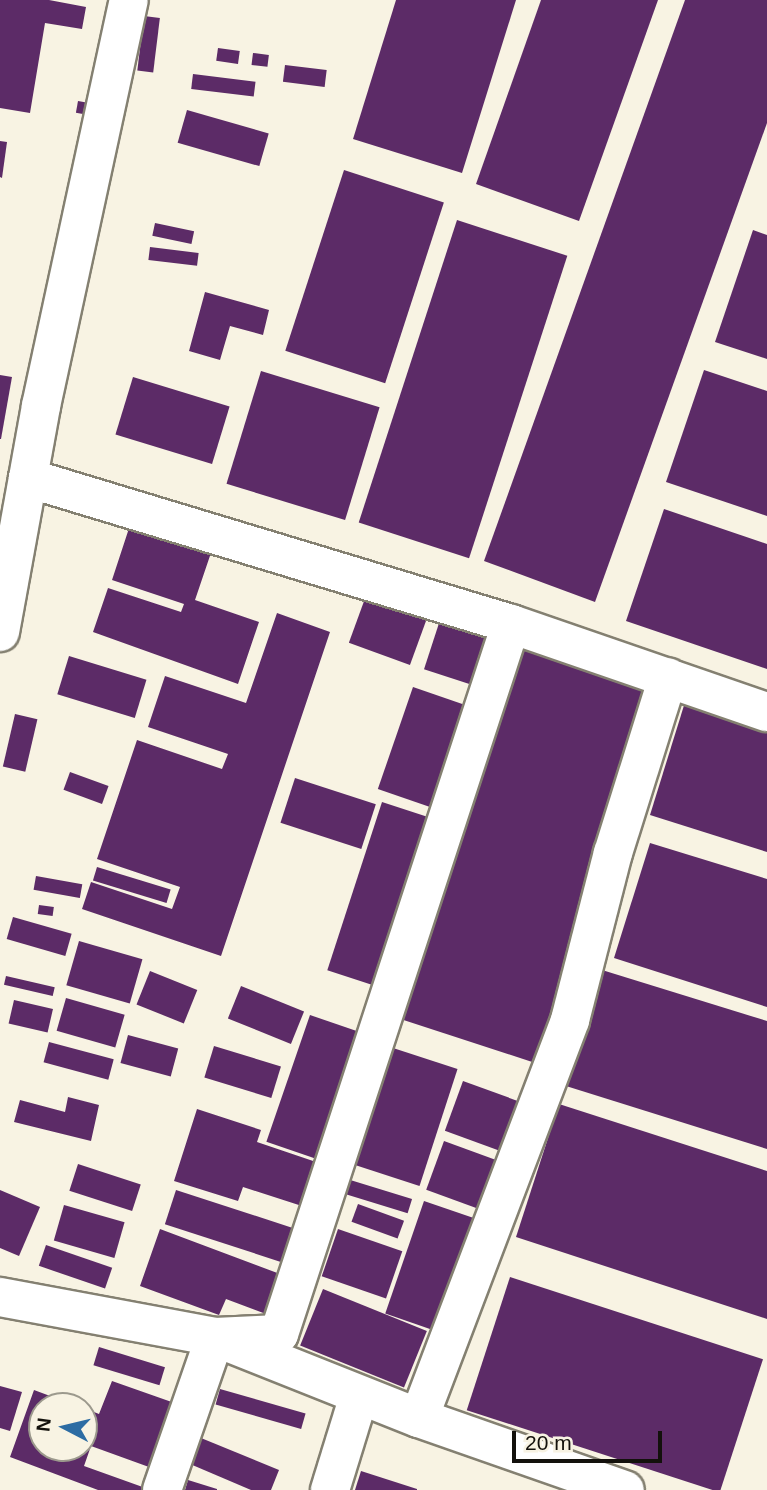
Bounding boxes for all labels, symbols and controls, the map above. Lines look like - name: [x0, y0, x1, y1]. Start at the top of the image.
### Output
- north arrow: [28, 1392, 98, 1462]
- scale bar: [515, 1416, 666, 1460]
- text: N: [32, 1417, 55, 1433]
- text: 20 m: [525, 1431, 572, 1454]

